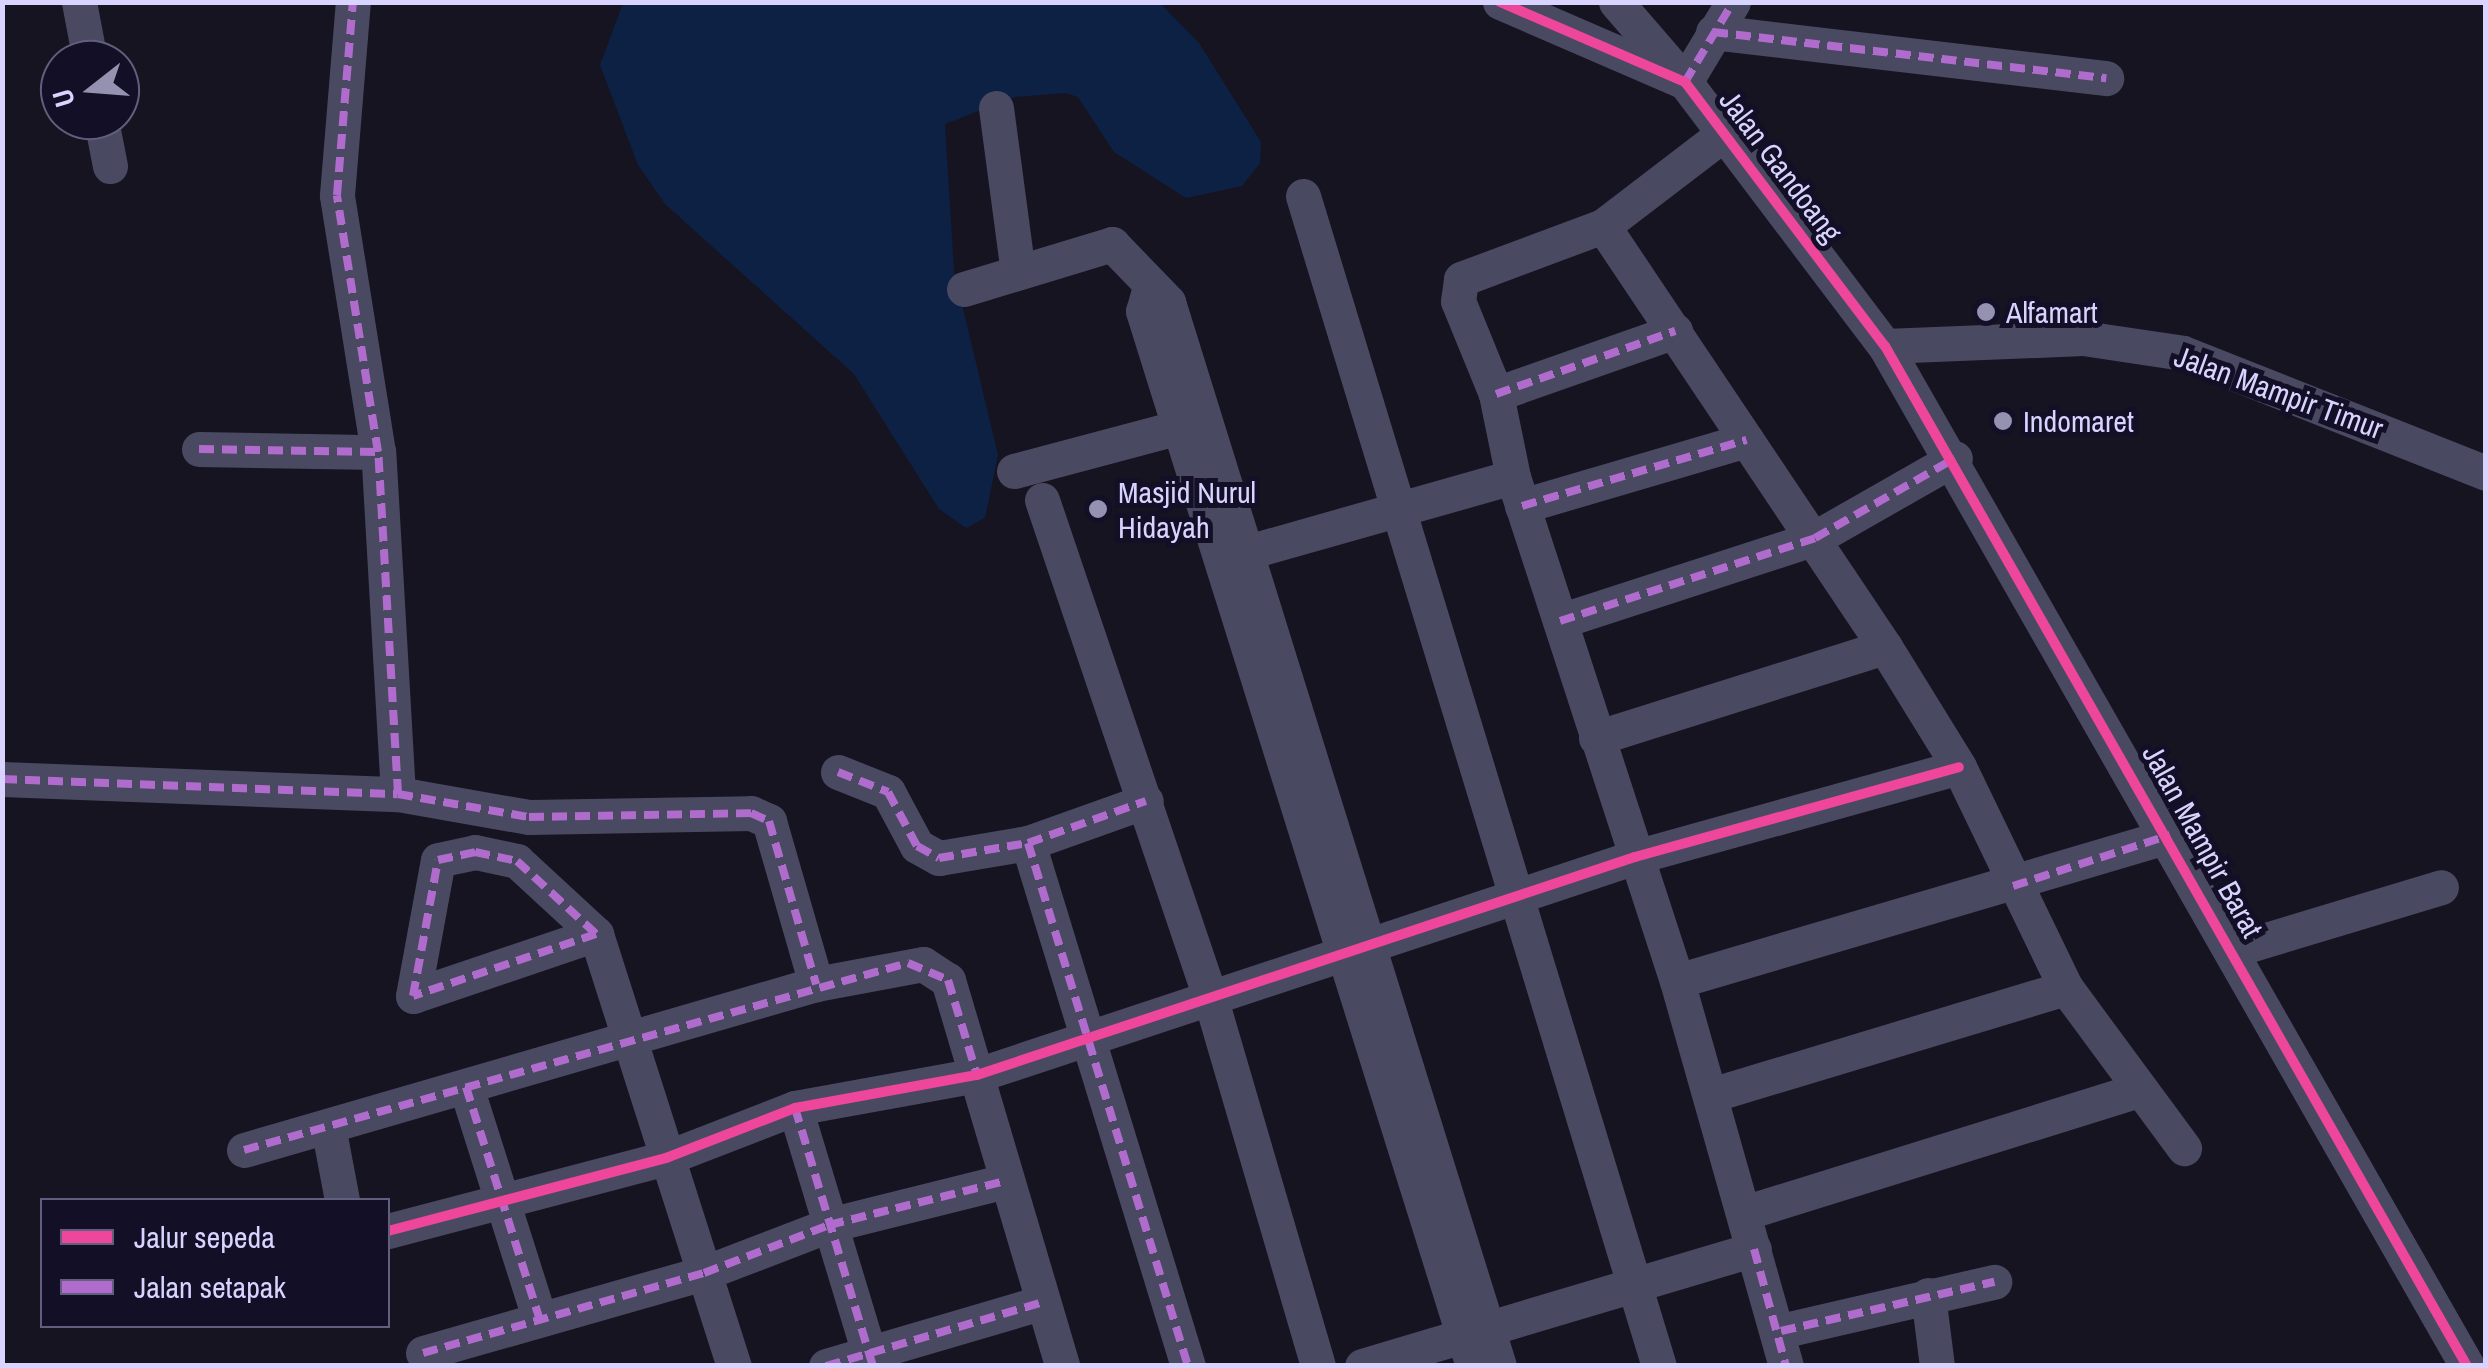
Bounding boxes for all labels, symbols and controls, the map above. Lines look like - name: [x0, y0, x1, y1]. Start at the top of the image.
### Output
- north arrow: [40, 40, 140, 140]
- street label: Jalan Gandoang: [1712, 83, 1850, 249]
- text: U: [43, 85, 84, 112]
- place label: Alfamart: [2006, 294, 2098, 330]
- marker: Alfamart: [1975, 301, 1997, 323]
- street label: Jalan Mampir Timur: [2170, 338, 2388, 446]
- place label: Indomaret: [2023, 403, 2134, 439]
- marker: Indomaret: [1992, 410, 2014, 432]
- place label: Masjid Nurul Hidayah: [1118, 474, 1256, 544]
- marker: Masjid Nurul Hidayah: [1087, 498, 1109, 520]
- street label: Jalan Mampir Barat: [2135, 738, 2271, 944]
- legend: [40, 1198, 390, 1328]
- text: Jalur sepeda: [134, 1217, 275, 1257]
- text: Jalan setapak: [134, 1267, 286, 1307]

